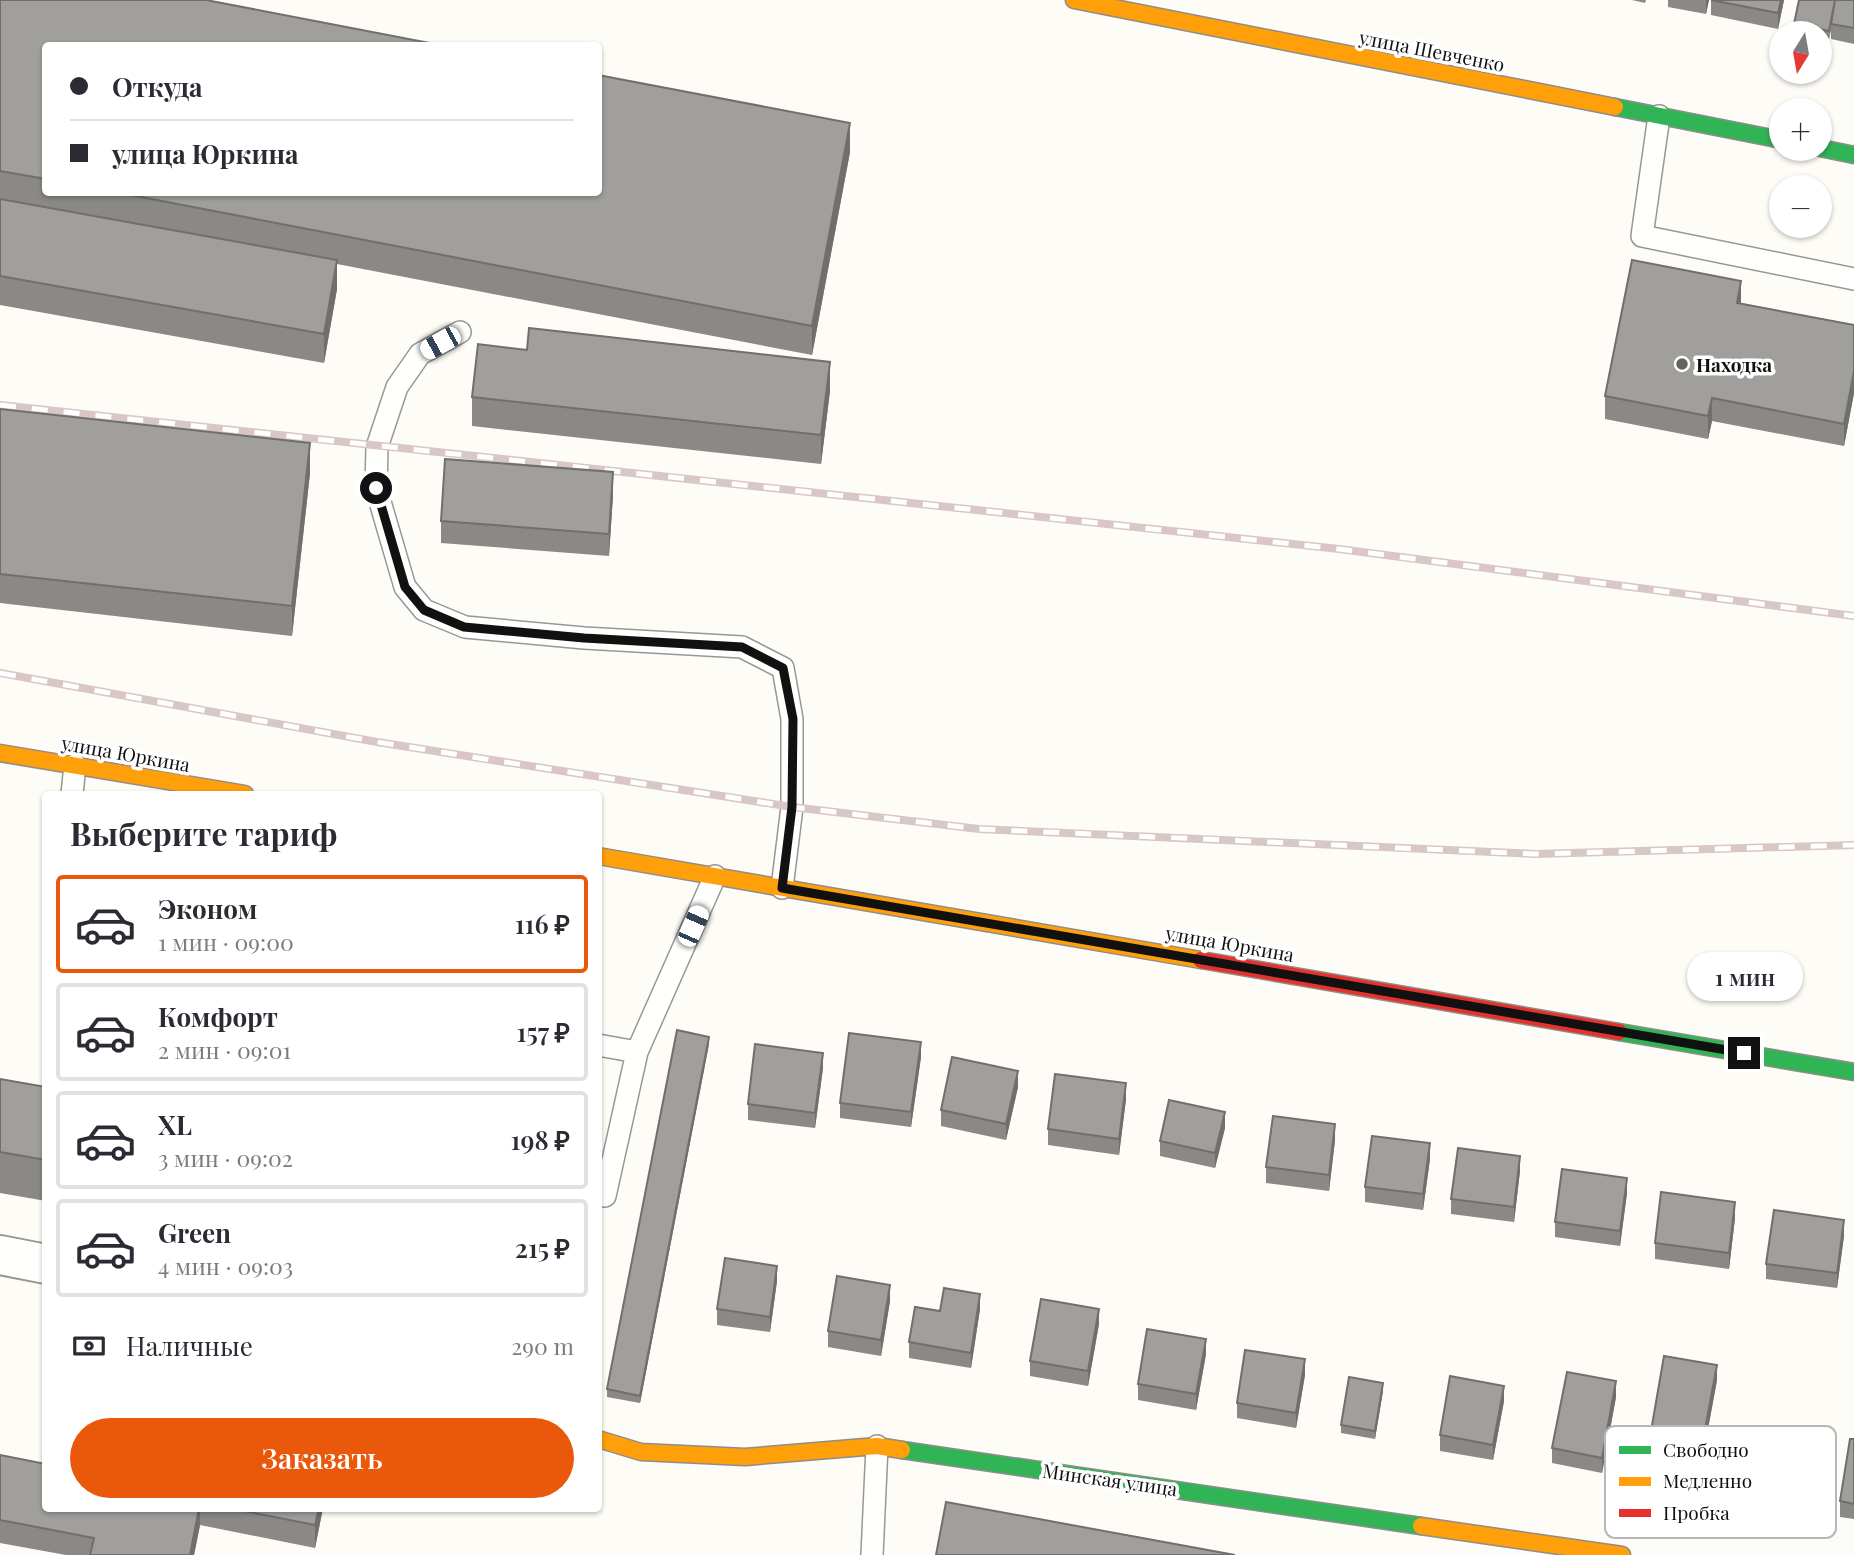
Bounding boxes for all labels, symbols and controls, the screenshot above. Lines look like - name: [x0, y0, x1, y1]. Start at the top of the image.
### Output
- north arrow: [1769, 21, 1832, 84]
- map controls: [1769, 21, 1832, 238]
- street label: улица Шевченко: [1356, 23, 1507, 77]
- text: Откуда: [112, 69, 203, 104]
- button: +: [1769, 98, 1832, 161]
- text: улица Юркина: [112, 136, 298, 171]
- button: −: [1769, 175, 1832, 238]
- car: [417, 324, 464, 362]
- place label: Находка: [1696, 351, 1772, 377]
- marker: Находка: [1674, 356, 1690, 372]
- route start: [360, 472, 392, 504]
- street label: улица Юркина: [59, 729, 193, 777]
- text: Выберите тариф: [70, 811, 337, 854]
- text: Эконом: [158, 891, 257, 926]
- icon: car: [74, 893, 137, 956]
- car: [675, 903, 712, 949]
- text: 116 ₽: [515, 906, 570, 941]
- street label: улица Юркина: [1163, 919, 1297, 967]
- text: 1 мин · 09:00: [158, 926, 294, 957]
- callout: 1 мин: [1686, 951, 1802, 1000]
- text: 1 мин: [1715, 961, 1775, 992]
- text: Комфорт: [158, 999, 278, 1034]
- icon: car: [74, 1001, 137, 1064]
- text: 157 ₽: [517, 1014, 570, 1049]
- text: 2 мин · 09:01: [158, 1034, 291, 1065]
- route end: [1728, 1037, 1760, 1069]
- text: XL: [158, 1107, 192, 1142]
- icon: car: [74, 1109, 137, 1172]
- text: 198 ₽: [511, 1122, 570, 1157]
- text: 3 мин · 09:02: [158, 1142, 293, 1173]
- text: Green: [158, 1215, 231, 1250]
- icon: car: [74, 1217, 137, 1280]
- text: 215 ₽: [515, 1230, 570, 1265]
- text: 4 мин · 09:03: [158, 1250, 293, 1281]
- icon: cash: [70, 1327, 108, 1365]
- text: Наличные: [126, 1328, 253, 1363]
- text: 290 m: [511, 1330, 574, 1361]
- button: Заказать: [70, 1418, 574, 1498]
- legend: [1605, 1426, 1836, 1538]
- text: Свободно: [1663, 1436, 1749, 1462]
- street label: Минская улица: [1041, 1457, 1180, 1501]
- text: Медленно: [1663, 1467, 1752, 1493]
- text: Пробка: [1663, 1499, 1730, 1525]

